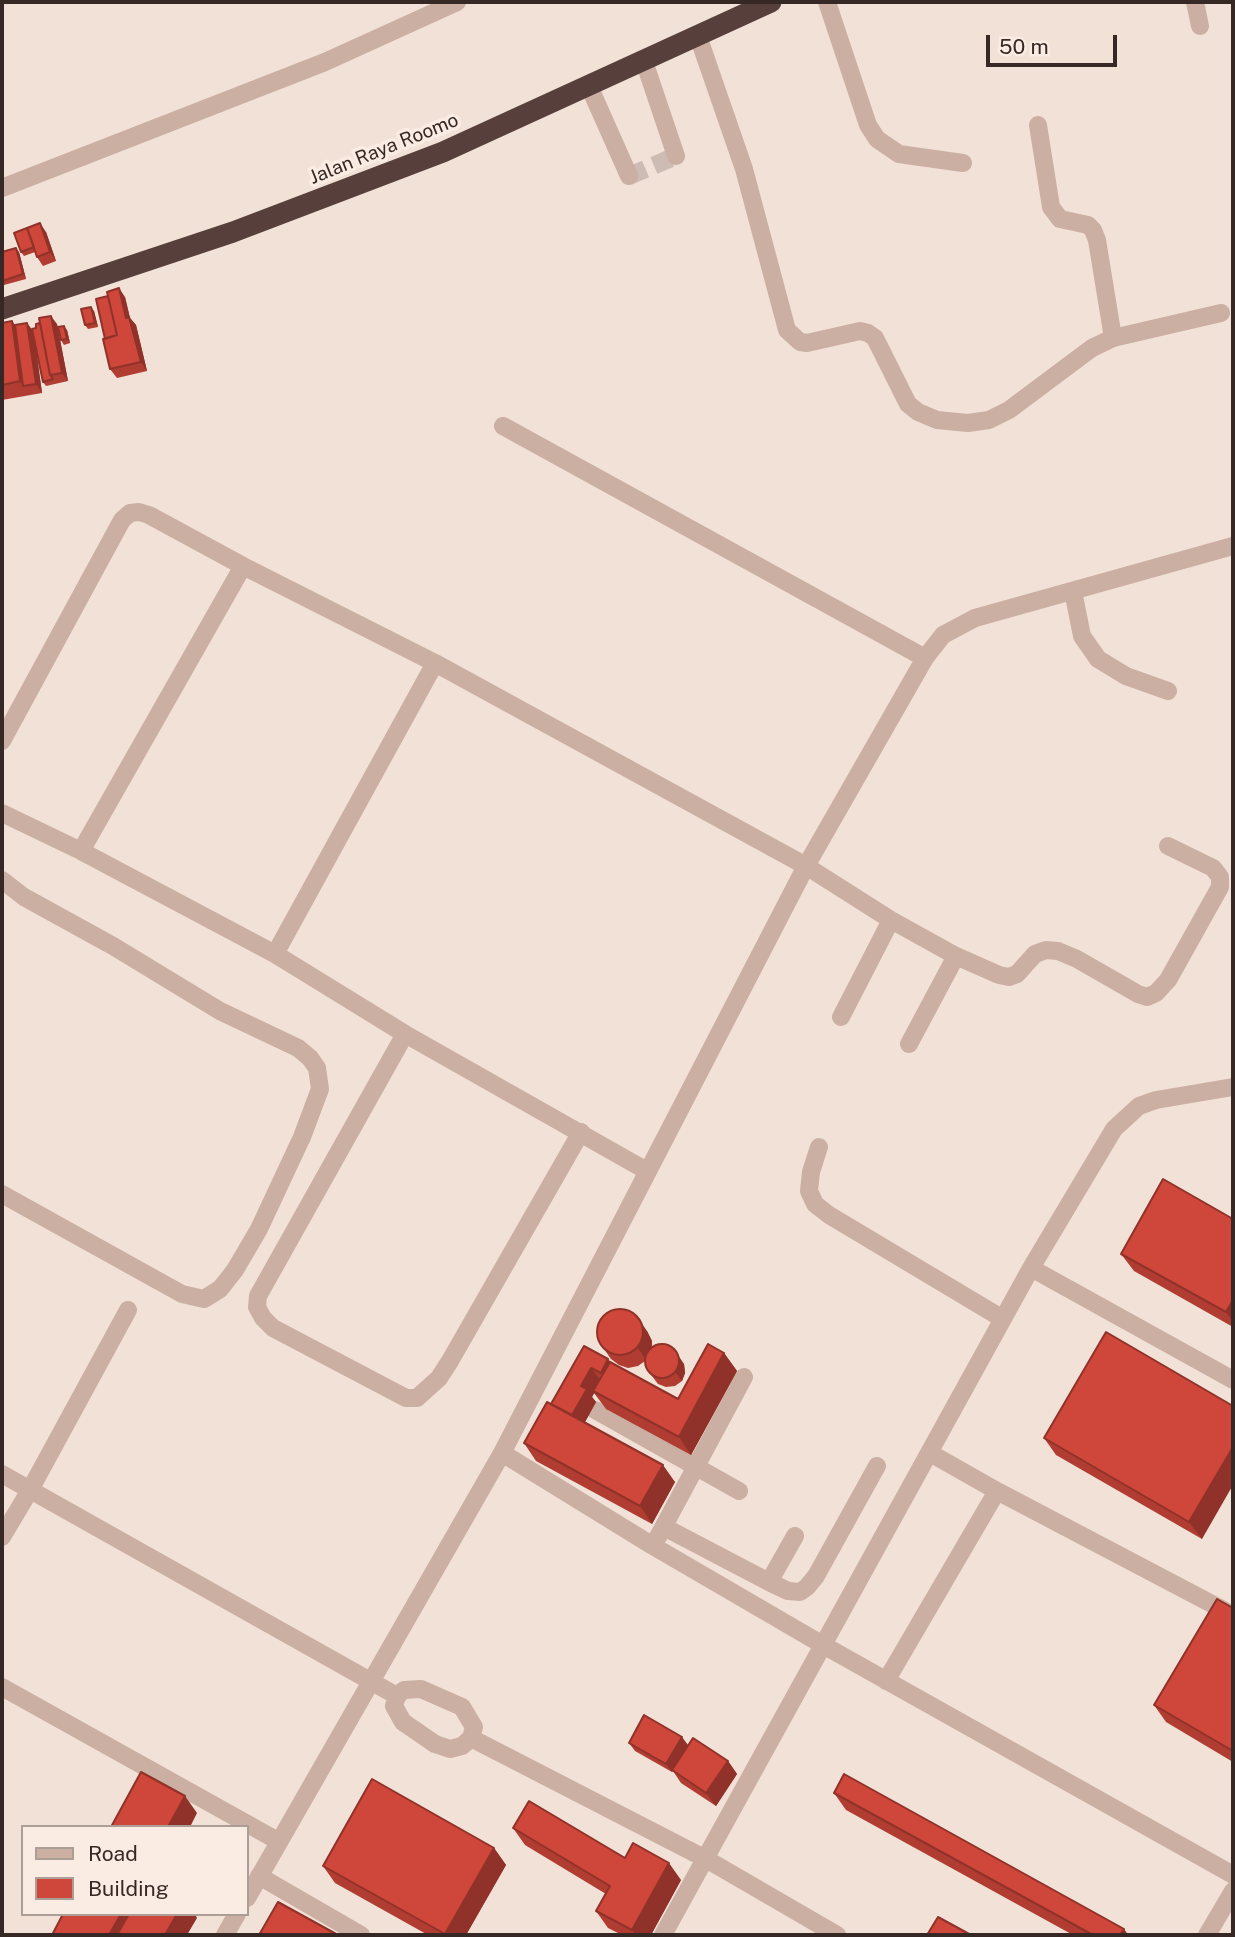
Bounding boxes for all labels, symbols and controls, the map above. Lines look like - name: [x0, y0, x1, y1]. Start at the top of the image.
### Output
- scale bar: [990, 21, 1121, 65]
- text: 50 m: [999, 34, 1049, 59]
- street label: Jalan Raya Roomo: [306, 109, 462, 189]
- legend: [21, 1825, 248, 1916]
- text: Road: [88, 1841, 138, 1866]
- text: Building: [88, 1876, 169, 1901]

